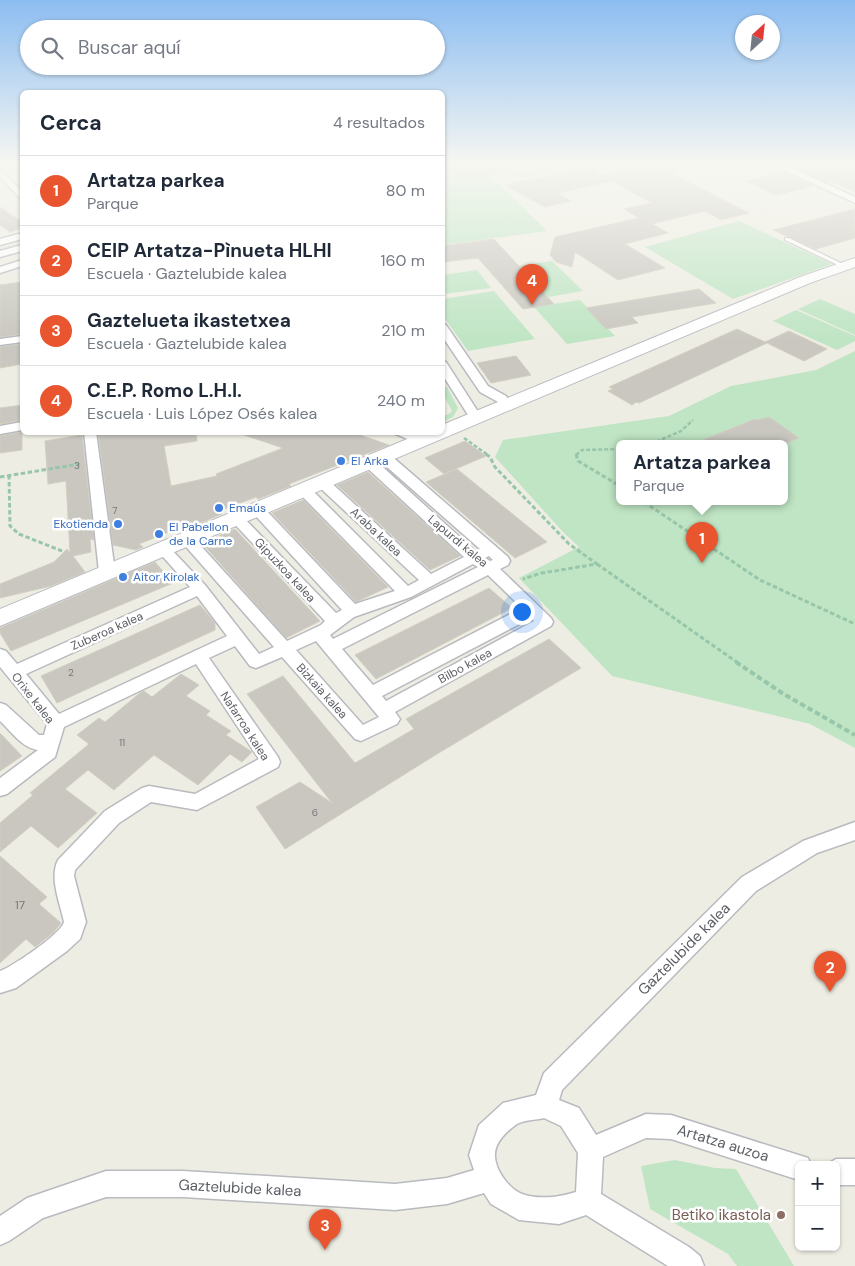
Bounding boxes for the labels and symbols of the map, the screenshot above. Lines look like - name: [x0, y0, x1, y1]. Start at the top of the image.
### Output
- north arrow: [735, 15, 780, 60]
- pin: 4: [516, 264, 548, 305]
- place label: El Arka: [351, 453, 389, 469]
- marker: El Arka: [335, 455, 347, 467]
- house number: 3: [74, 459, 80, 472]
- place label: Emaús: [229, 500, 266, 516]
- marker: Emaús: [213, 502, 225, 514]
- house number: 7: [112, 504, 118, 517]
- street label: Araba kalea: [347, 504, 405, 560]
- street label: Lapurdi kalea: [425, 511, 491, 571]
- place label: Ekotienda: [53, 516, 108, 532]
- marker: Ekotienda: [112, 518, 124, 530]
- place label: El Pabellon de la Carne: [169, 519, 232, 549]
- pin: 1: [686, 522, 718, 563]
- marker: El Pabellon de la Carne: [153, 528, 165, 540]
- street label: Gipuzkoa kalea: [251, 534, 319, 606]
- place label: Aitor Kirolak: [133, 569, 200, 585]
- marker: Aitor Kirolak: [117, 571, 129, 583]
- your location: [509, 599, 535, 625]
- street label: Zuberoa kalea: [68, 608, 146, 654]
- street label: Bilbo kalea: [435, 645, 495, 687]
- street label: Bizkaia kalea: [293, 660, 351, 722]
- house number: 2: [68, 666, 74, 679]
- street label: Orixe kalea: [8, 669, 58, 727]
- street label: Nafarroa kalea: [217, 688, 273, 764]
- house number: 11: [119, 736, 125, 749]
- house number: 6: [312, 806, 318, 819]
- house number: 17: [15, 897, 25, 913]
- street label: Gaztelubide kalea: [633, 898, 735, 1000]
- pin: 2: [814, 951, 846, 992]
- street label: Artatza auzoa: [675, 1120, 771, 1166]
- street label: Gaztelubide kalea: [178, 1175, 302, 1201]
- place label: Betiko ikastola: [672, 1205, 771, 1225]
- pin: 3: [309, 1209, 341, 1250]
- marker: Betiko ikastola: [775, 1209, 787, 1221]

